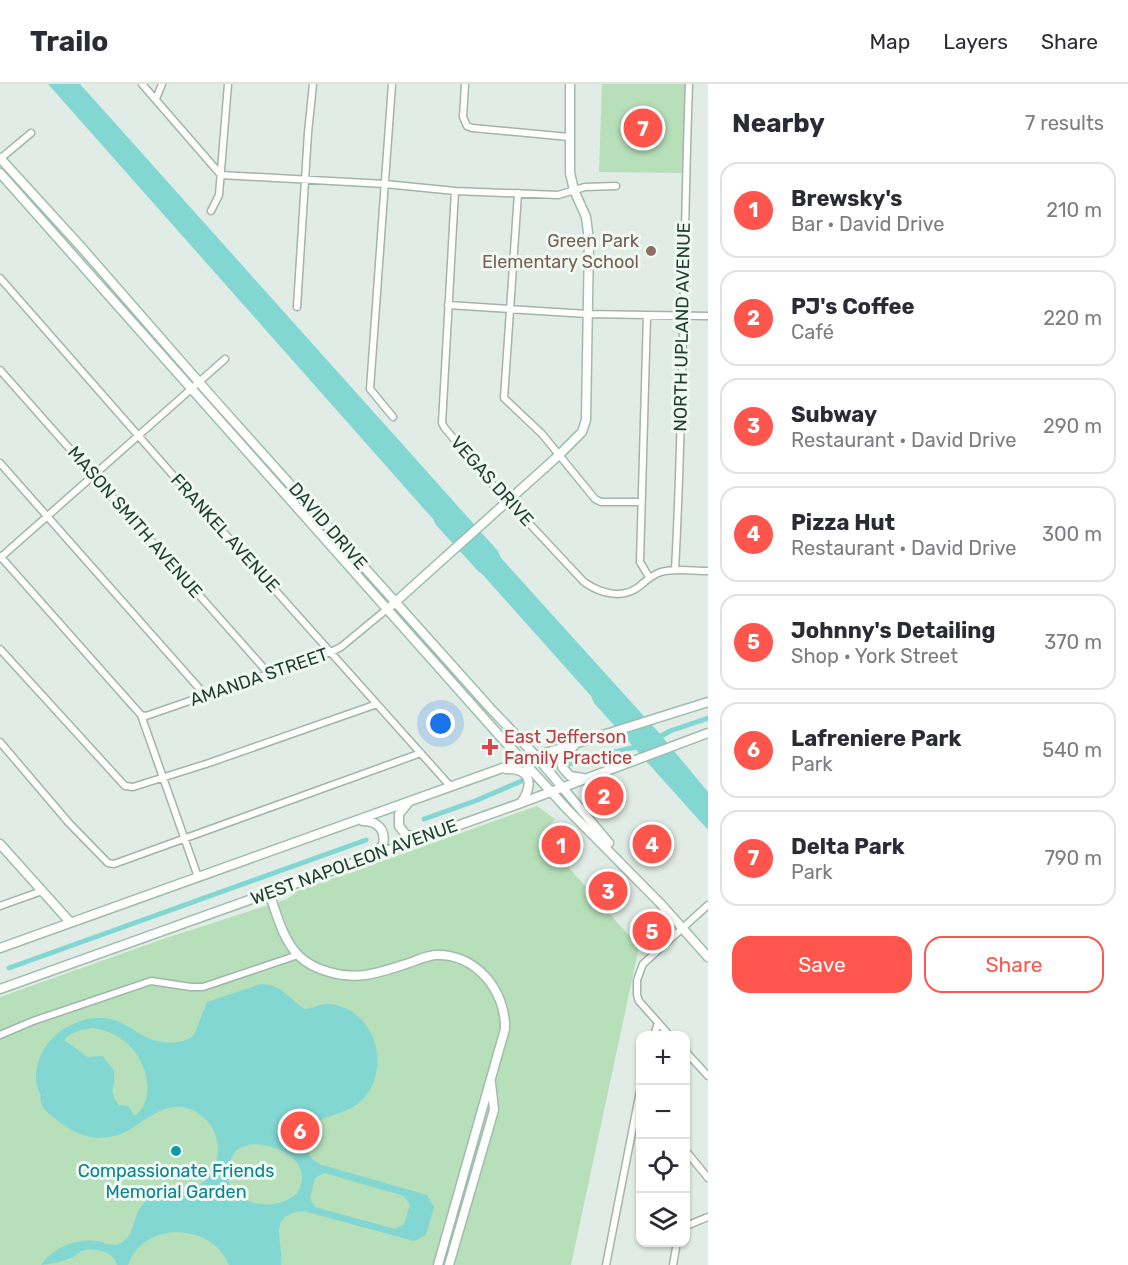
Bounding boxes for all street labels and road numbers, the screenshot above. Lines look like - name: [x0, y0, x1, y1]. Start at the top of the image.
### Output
- street label: NORTH UPLAND AVENUE: [669, 222, 695, 432]
- street label: VEGAS DRIVE: [446, 431, 538, 531]
- street label: MASON SMITH AVENUE: [63, 442, 207, 602]
- street label: FRANKEL AVENUE: [166, 469, 284, 597]
- street label: DAVID DRIVE: [284, 478, 372, 574]
- street label: AMANDA STREET: [187, 643, 331, 711]
- street label: WEST NAPOLEON AVENUE: [248, 814, 460, 910]

